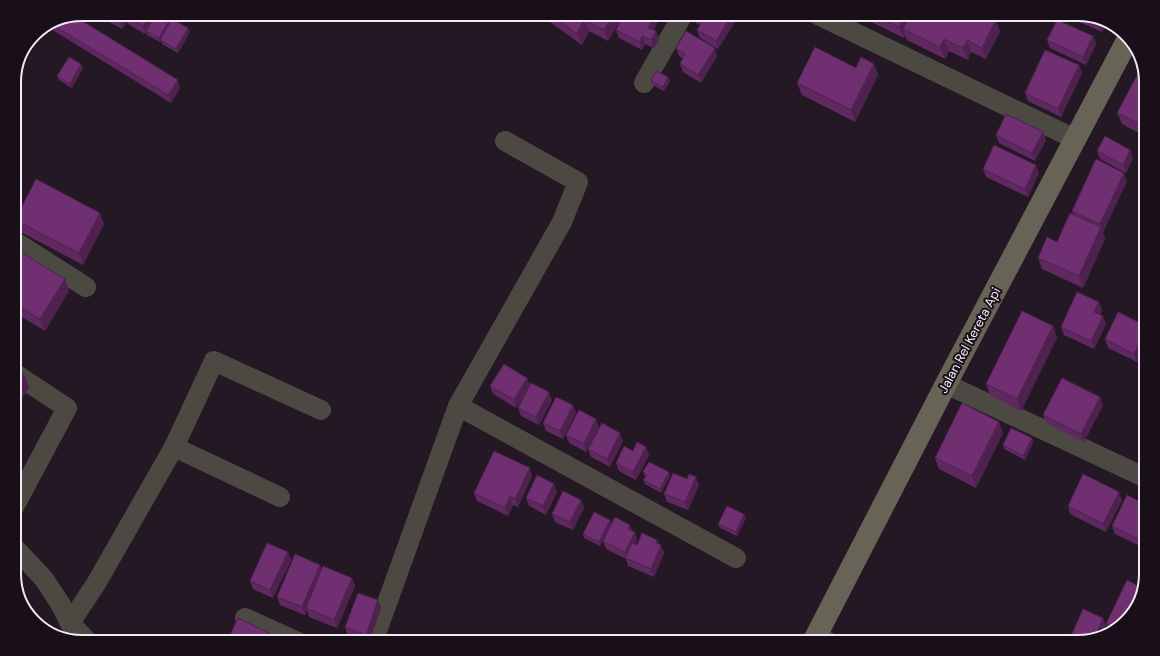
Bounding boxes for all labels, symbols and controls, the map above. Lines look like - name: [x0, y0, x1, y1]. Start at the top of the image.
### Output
- street label: Jalan Rel Kereta Api: [934, 284, 1004, 396]

